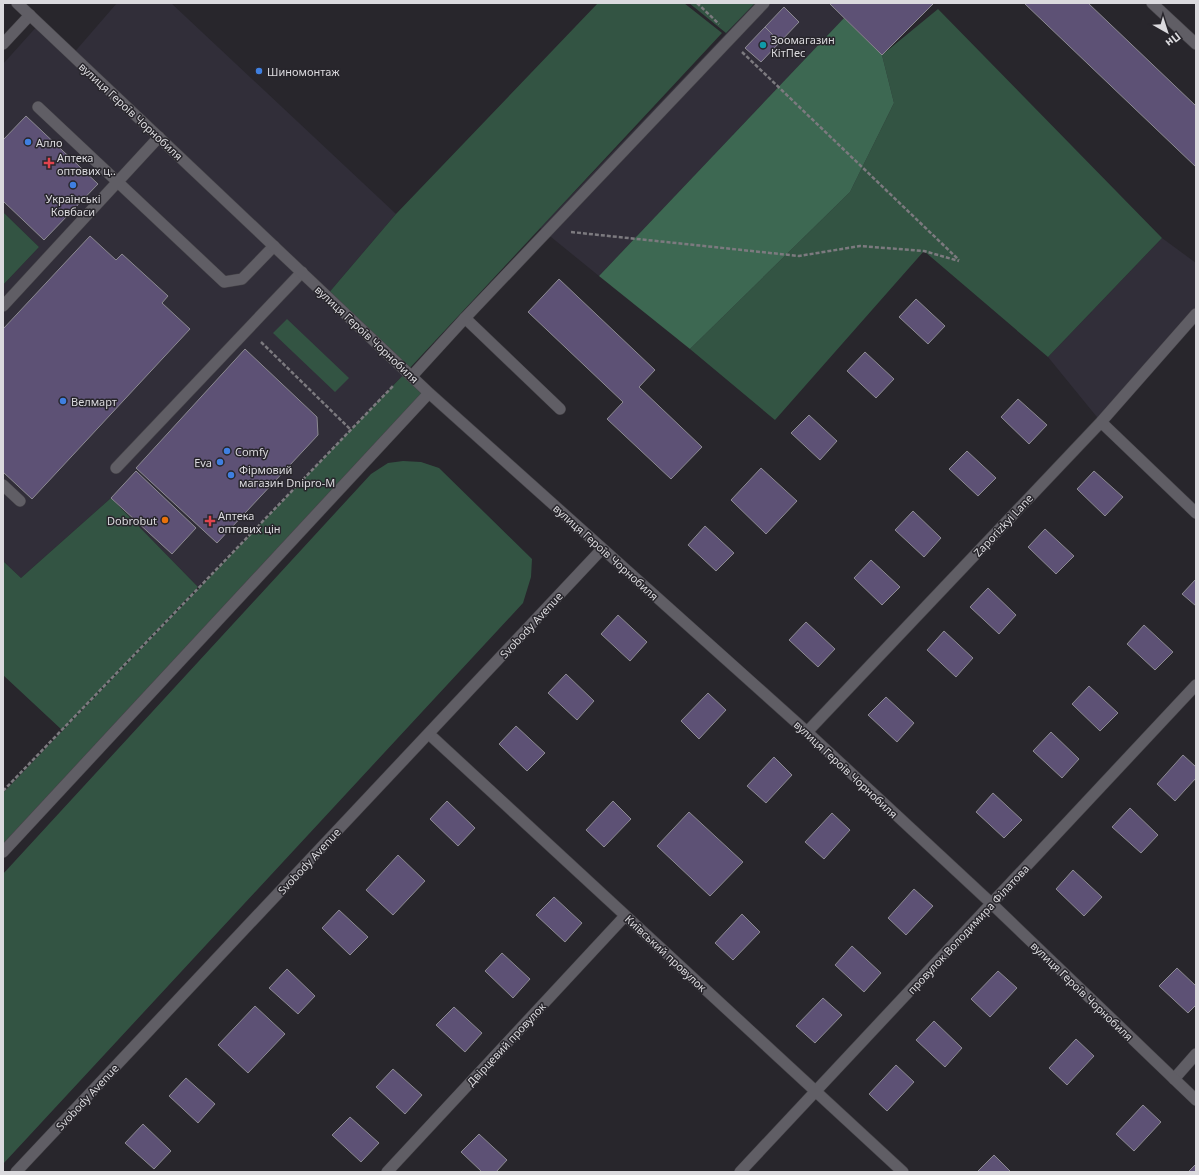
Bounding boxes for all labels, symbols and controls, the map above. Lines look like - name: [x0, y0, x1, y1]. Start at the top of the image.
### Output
- north arrow: [1147, 12, 1187, 52]
- text: Пн: [1163, 29, 1184, 51]
- place label: Зоомагазин КітПес: [771, 32, 835, 60]
- marker: Зоомагазин КітПес: [758, 40, 768, 50]
- street label: вулиця Героїв Чорнобиля: [76, 59, 186, 163]
- place label: Шиномонтаж: [267, 64, 340, 79]
- marker: Шиномонтаж: [254, 66, 264, 76]
- place label: Алло: [36, 135, 62, 150]
- marker: Алло: [23, 137, 33, 147]
- place label: Аптека оптових ц‥: [57, 150, 116, 178]
- marker: Аптека оптових ц‥: [44, 158, 54, 168]
- marker: Українські Ковбаси: [68, 180, 78, 190]
- place label: Українські Ковбаси: [46, 191, 101, 219]
- street label: вулиця Героїв Чорнобиля: [312, 282, 422, 386]
- place label: Велмарт: [71, 394, 117, 409]
- marker: Велмарт: [58, 396, 68, 406]
- place label: Comfy: [235, 444, 269, 459]
- marker: Comfy: [222, 446, 232, 456]
- place label: Eva: [194, 455, 212, 470]
- marker: Eva: [215, 457, 225, 467]
- place label: Фірмовий магазин Dnipro-M: [239, 462, 335, 490]
- marker: Фірмовий магазин Dnipro-M: [226, 470, 236, 480]
- street label: Zaporizkyi Lane: [970, 490, 1036, 560]
- street label: вулиця Героїв Чорнобиля: [550, 501, 662, 603]
- place label: Аптека оптових цін: [218, 508, 281, 536]
- place label: Dobrobut: [107, 513, 157, 528]
- marker: Dobrobut: [160, 515, 170, 525]
- marker: Аптека оптових цін: [205, 516, 215, 526]
- street label: Svobody Avenue: [496, 589, 566, 661]
- street label: вулиця Героїв Чорнобиля: [791, 717, 901, 821]
- street label: Svobody Avenue: [274, 825, 344, 897]
- street label: провулок Володимира Філатова: [904, 861, 1032, 997]
- street label: Київський провулок: [622, 911, 710, 995]
- street label: вулиця Героїв Чорнобиля: [1028, 938, 1136, 1044]
- street label: Двірцевий провулок: [463, 999, 549, 1089]
- street label: Svobody Avenue: [52, 1061, 122, 1133]

